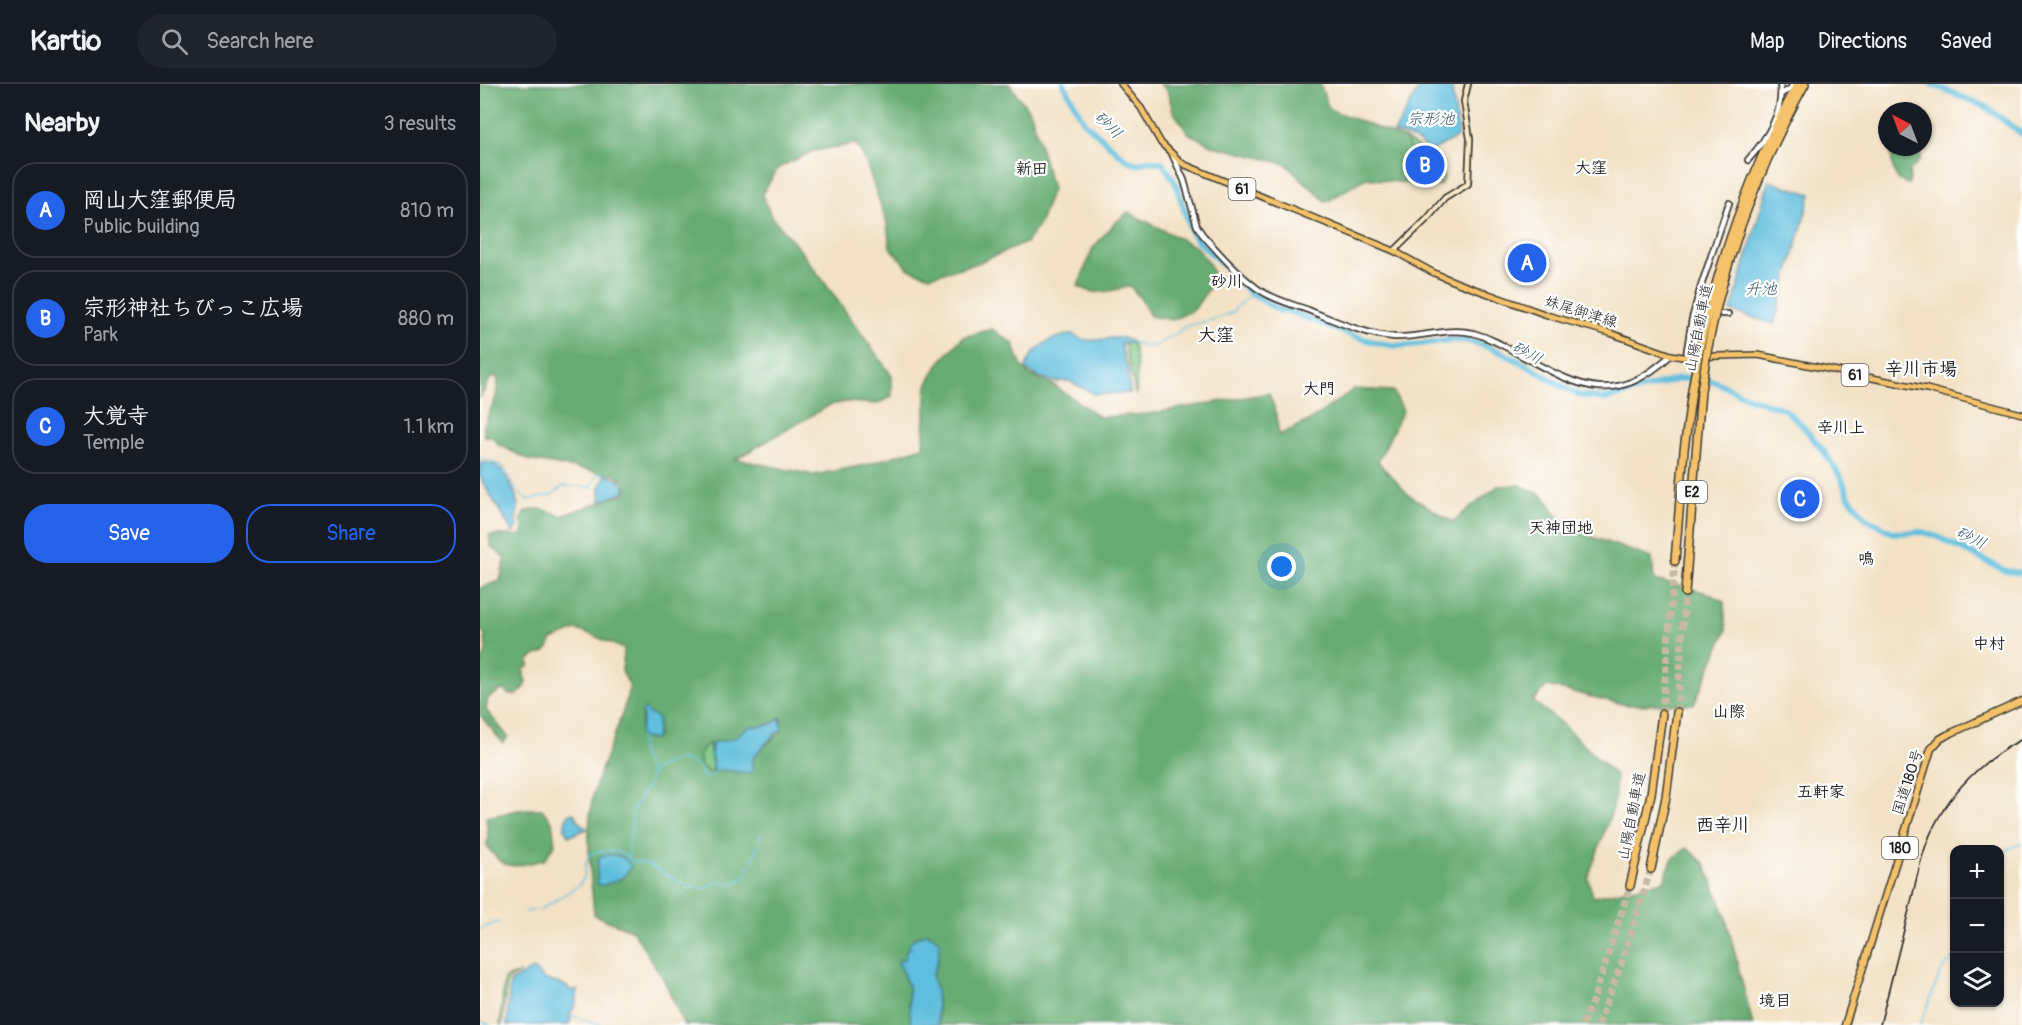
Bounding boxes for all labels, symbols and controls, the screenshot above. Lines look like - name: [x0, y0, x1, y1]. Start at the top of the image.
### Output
- search box: [137, 14, 557, 68]
- text: Kartio: [30, 24, 101, 59]
- icon: search: [158, 25, 191, 58]
- text: Search here: [206, 27, 314, 55]
- text: Map: [1750, 28, 1785, 55]
- text: Directions: [1818, 28, 1907, 55]
- text: Saved: [1940, 28, 1992, 55]
- north arrow: [1878, 102, 1932, 156]
- text: Nearby: [24, 107, 100, 139]
- water label: 砂川: [1090, 107, 1126, 143]
- water label: 宗形池: [1407, 109, 1456, 129]
- text: 3 results: [384, 111, 456, 136]
- pin: B: [1406, 142, 1444, 188]
- district label: 大窪: [1575, 158, 1607, 178]
- district label: 新田: [1016, 159, 1048, 179]
- road number: 61: [1228, 178, 1256, 200]
- text: 岡山大窪郵便局: [83, 186, 237, 214]
- text: A: [39, 198, 52, 223]
- text: 810 m: [400, 198, 454, 223]
- text: Public building: [83, 214, 199, 239]
- pin: A: [1508, 240, 1546, 285]
- district label: 砂川: [1211, 272, 1243, 292]
- water label: 升池: [1745, 279, 1778, 299]
- street label: 山陽自動車道: [1681, 282, 1717, 374]
- street label: 妹尾御津線: [1542, 292, 1620, 332]
- text: 宗形神社ちびっこ広場: [83, 294, 303, 322]
- text: B: [40, 306, 51, 331]
- text: 880 m: [398, 306, 454, 331]
- text: Park: [83, 322, 118, 347]
- district label: 大窪: [1198, 324, 1234, 347]
- water label: 砂川: [1508, 337, 1546, 369]
- district label: 辛川市場: [1885, 358, 1957, 381]
- road number: 61: [1842, 364, 1868, 386]
- district label: 大門: [1303, 379, 1335, 399]
- text: 大覚寺: [83, 402, 149, 430]
- text: C: [39, 414, 52, 439]
- text: 1.1 km: [404, 414, 454, 439]
- district label: 辛川上: [1817, 418, 1865, 438]
- text: Temple: [83, 430, 144, 455]
- pin: C: [1780, 476, 1820, 522]
- road number: E2: [1677, 481, 1707, 503]
- button: Save: [24, 504, 234, 563]
- button: Share: [246, 504, 456, 563]
- district label: 天神団地: [1529, 518, 1593, 538]
- water label: 砂川: [1952, 522, 1990, 554]
- district label: 鳴: [1858, 549, 1874, 569]
- your location: [1267, 552, 1296, 581]
- district label: 中村: [1973, 634, 2005, 654]
- district label: 山際: [1713, 702, 1745, 722]
- street label: 国道180号: [1888, 746, 1928, 818]
- street label: 山陽自動車道: [1614, 770, 1650, 862]
- district label: 五軒家: [1797, 782, 1845, 802]
- district label: 西辛川: [1696, 814, 1750, 837]
- road number: 180: [1882, 837, 1918, 859]
- map controls: [1950, 845, 2004, 1007]
- button: +: [1950, 845, 2004, 899]
- button: −: [1950, 899, 2004, 953]
- button: layers: [1950, 953, 2004, 1007]
- district label: 境目: [1759, 991, 1791, 1011]

